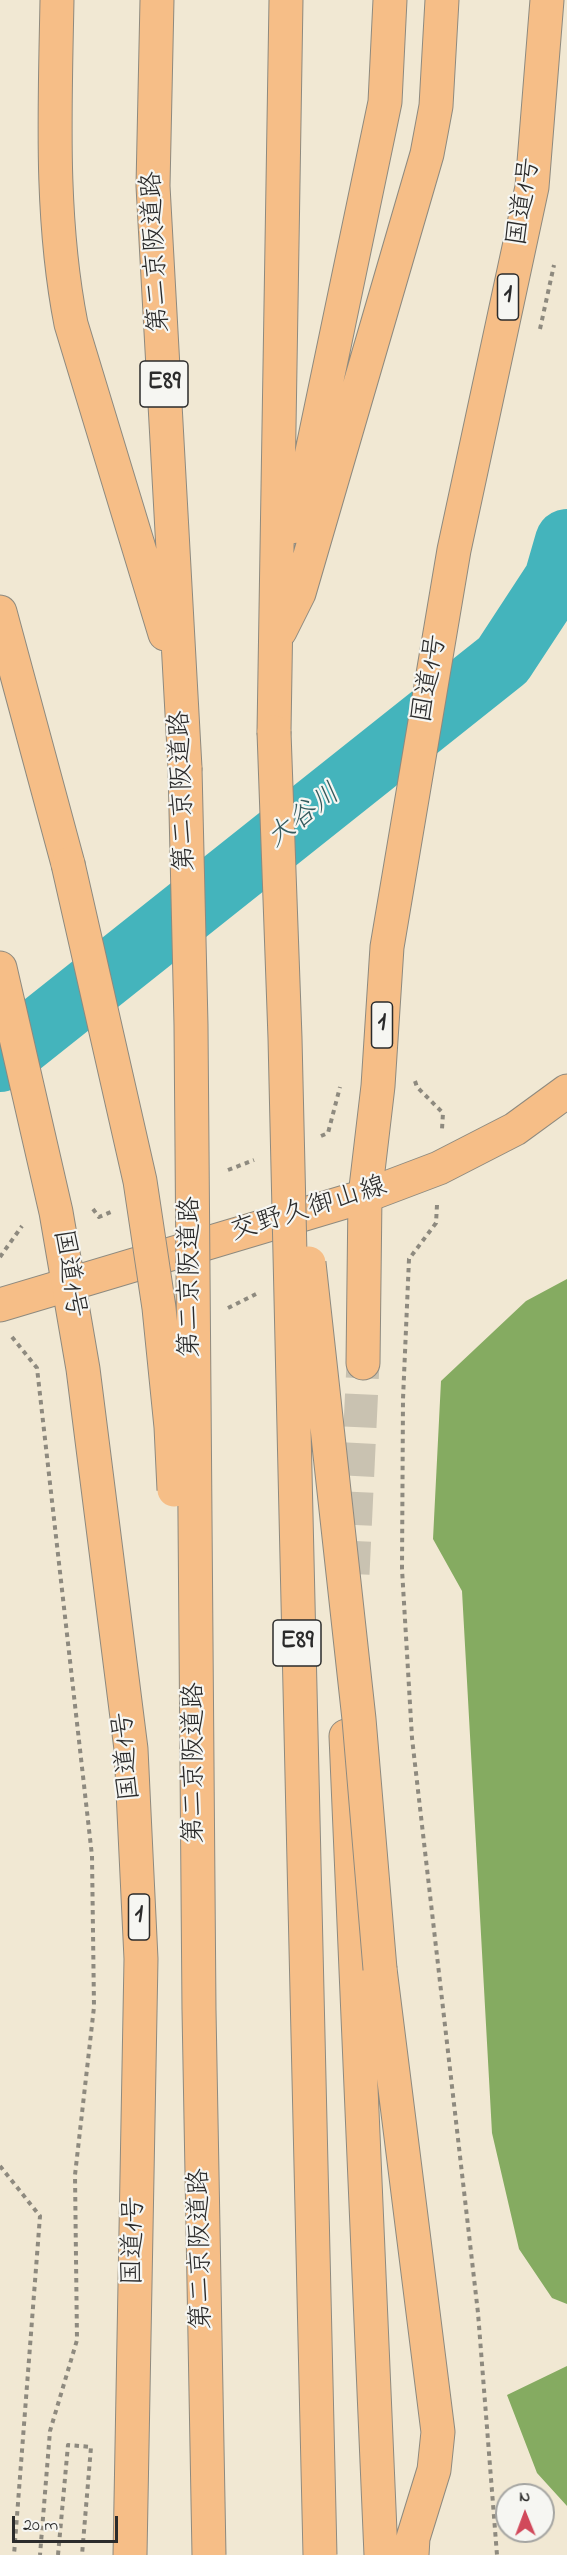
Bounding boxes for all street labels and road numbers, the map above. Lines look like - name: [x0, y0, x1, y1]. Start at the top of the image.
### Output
- street label: 国道1号: [503, 155, 549, 249]
- street label: 第二京阪道路: [138, 170, 178, 334]
- road number: 1: [498, 274, 518, 320]
- road number: E89: [140, 361, 188, 407]
- street label: 国道1号: [408, 632, 456, 726]
- street label: 第二京阪道路: [166, 709, 204, 873]
- road number: 1: [372, 1002, 392, 1048]
- street label: 交野久御山線: [227, 1172, 391, 1250]
- street label: 第二京阪道路: [177, 1196, 209, 1358]
- street label: 国道1号: [44, 1227, 90, 1321]
- road number: E89: [273, 1620, 321, 1666]
- street label: 第二京阪道路: [181, 1682, 213, 1844]
- street label: 国道1号: [109, 1710, 149, 1802]
- road number: 1: [128, 1894, 150, 1940]
- street label: 第二京阪道路: [185, 2168, 221, 2330]
- street label: 国道1号: [119, 2196, 153, 2286]

